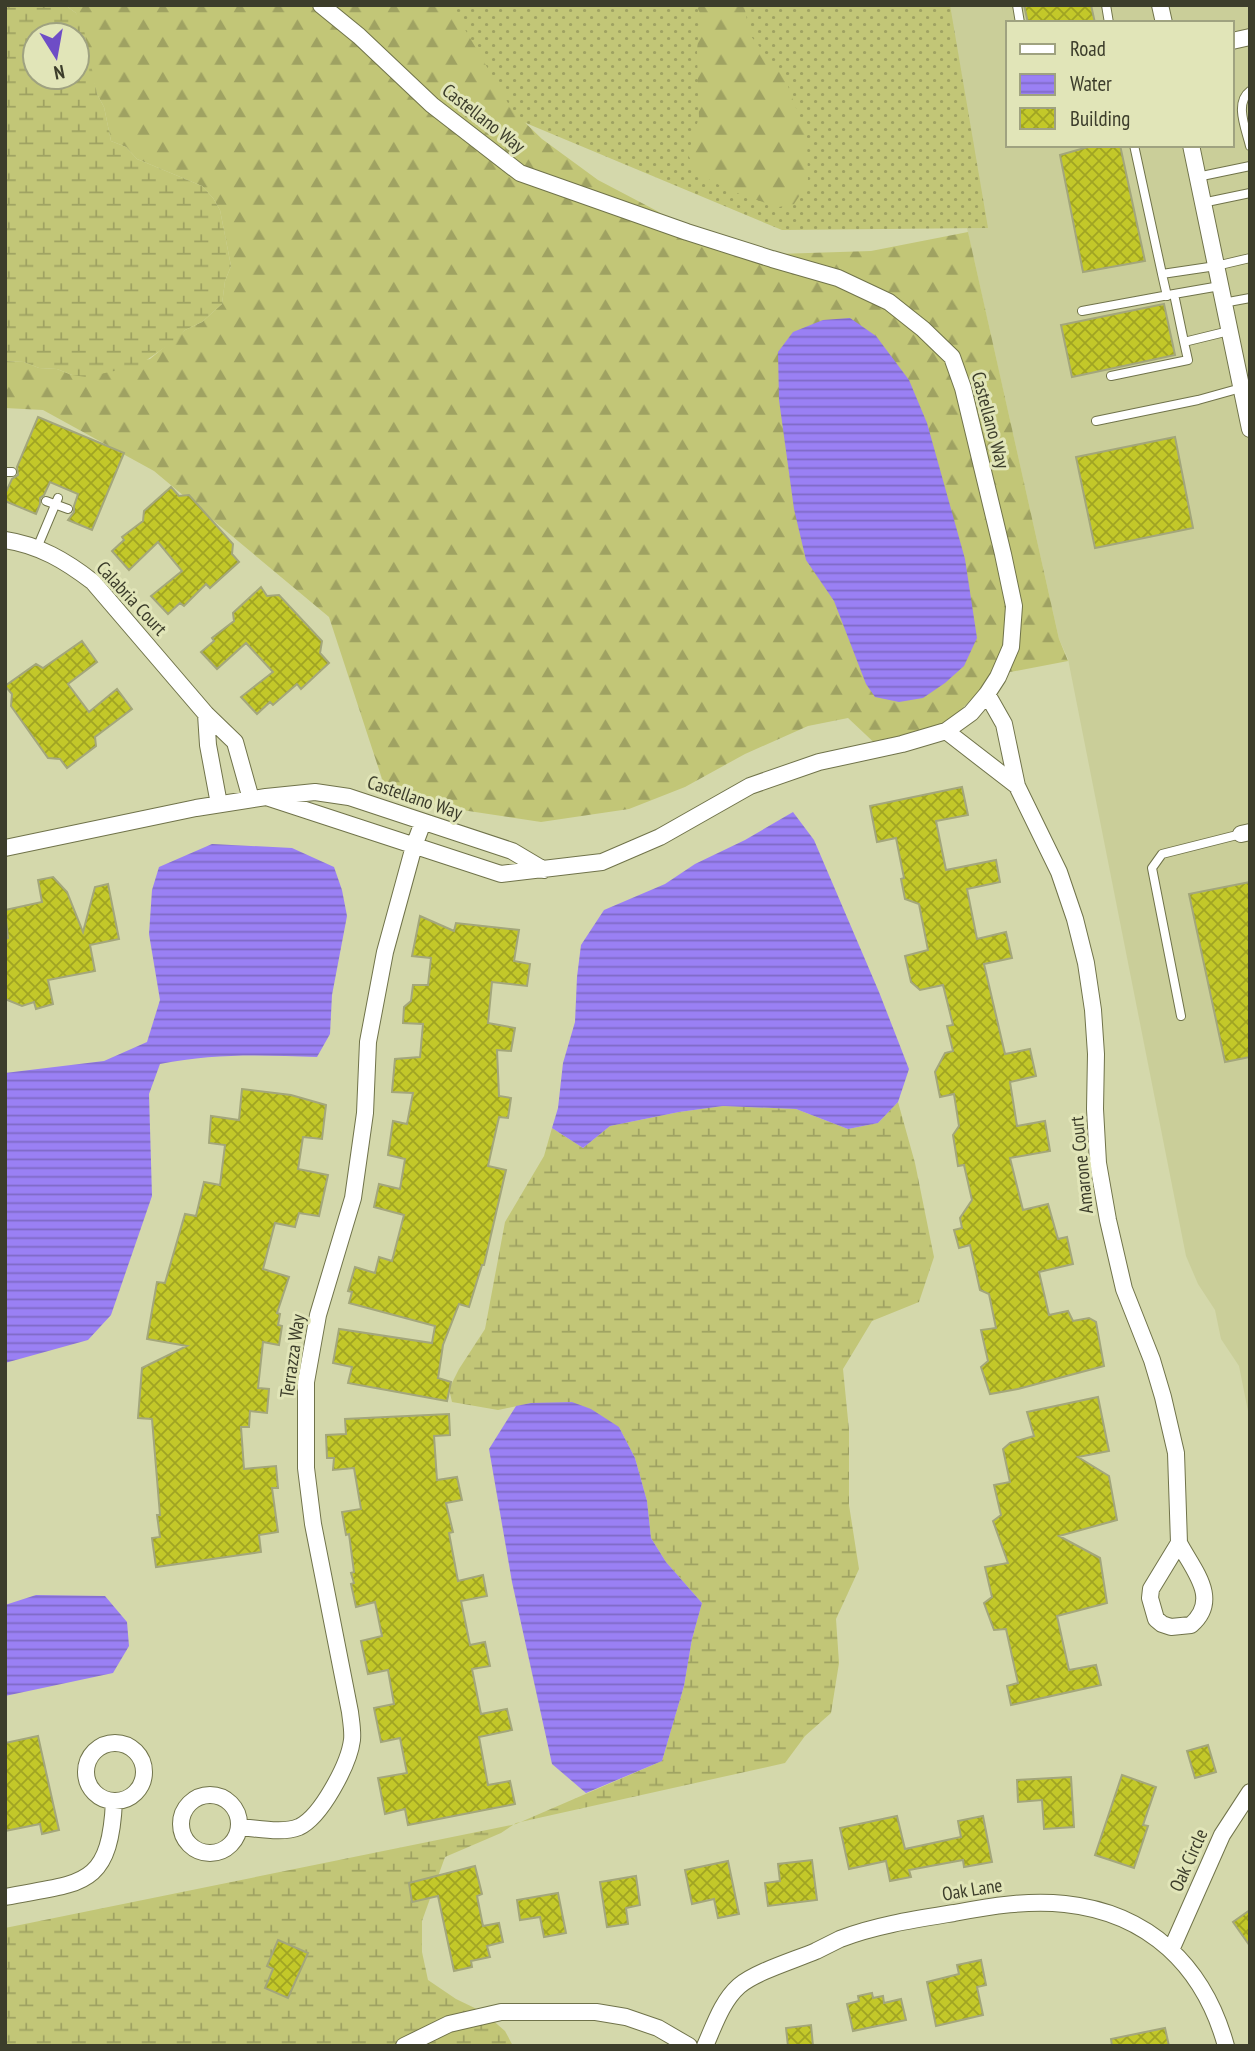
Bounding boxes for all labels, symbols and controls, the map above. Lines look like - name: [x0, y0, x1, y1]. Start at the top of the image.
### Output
- north arrow: [21, 21, 91, 91]
- legend: [1006, 21, 1234, 147]
- text: Road: [1070, 35, 1106, 62]
- text: N: [52, 60, 67, 85]
- text: Water: [1070, 70, 1112, 97]
- street label: Castellano Way: [438, 78, 531, 158]
- text: Building: [1070, 105, 1130, 132]
- street label: Castellano Way: [967, 369, 1016, 472]
- street label: Calabria Court: [92, 556, 173, 641]
- street label: Castellano Way: [364, 770, 467, 825]
- street label: Amarone Court: [1064, 1114, 1098, 1215]
- street label: Terrazza Way: [274, 1312, 310, 1399]
- street label: Oak Circle: [1164, 1825, 1212, 1895]
- street label: Oak Lane: [940, 1872, 1004, 1906]

